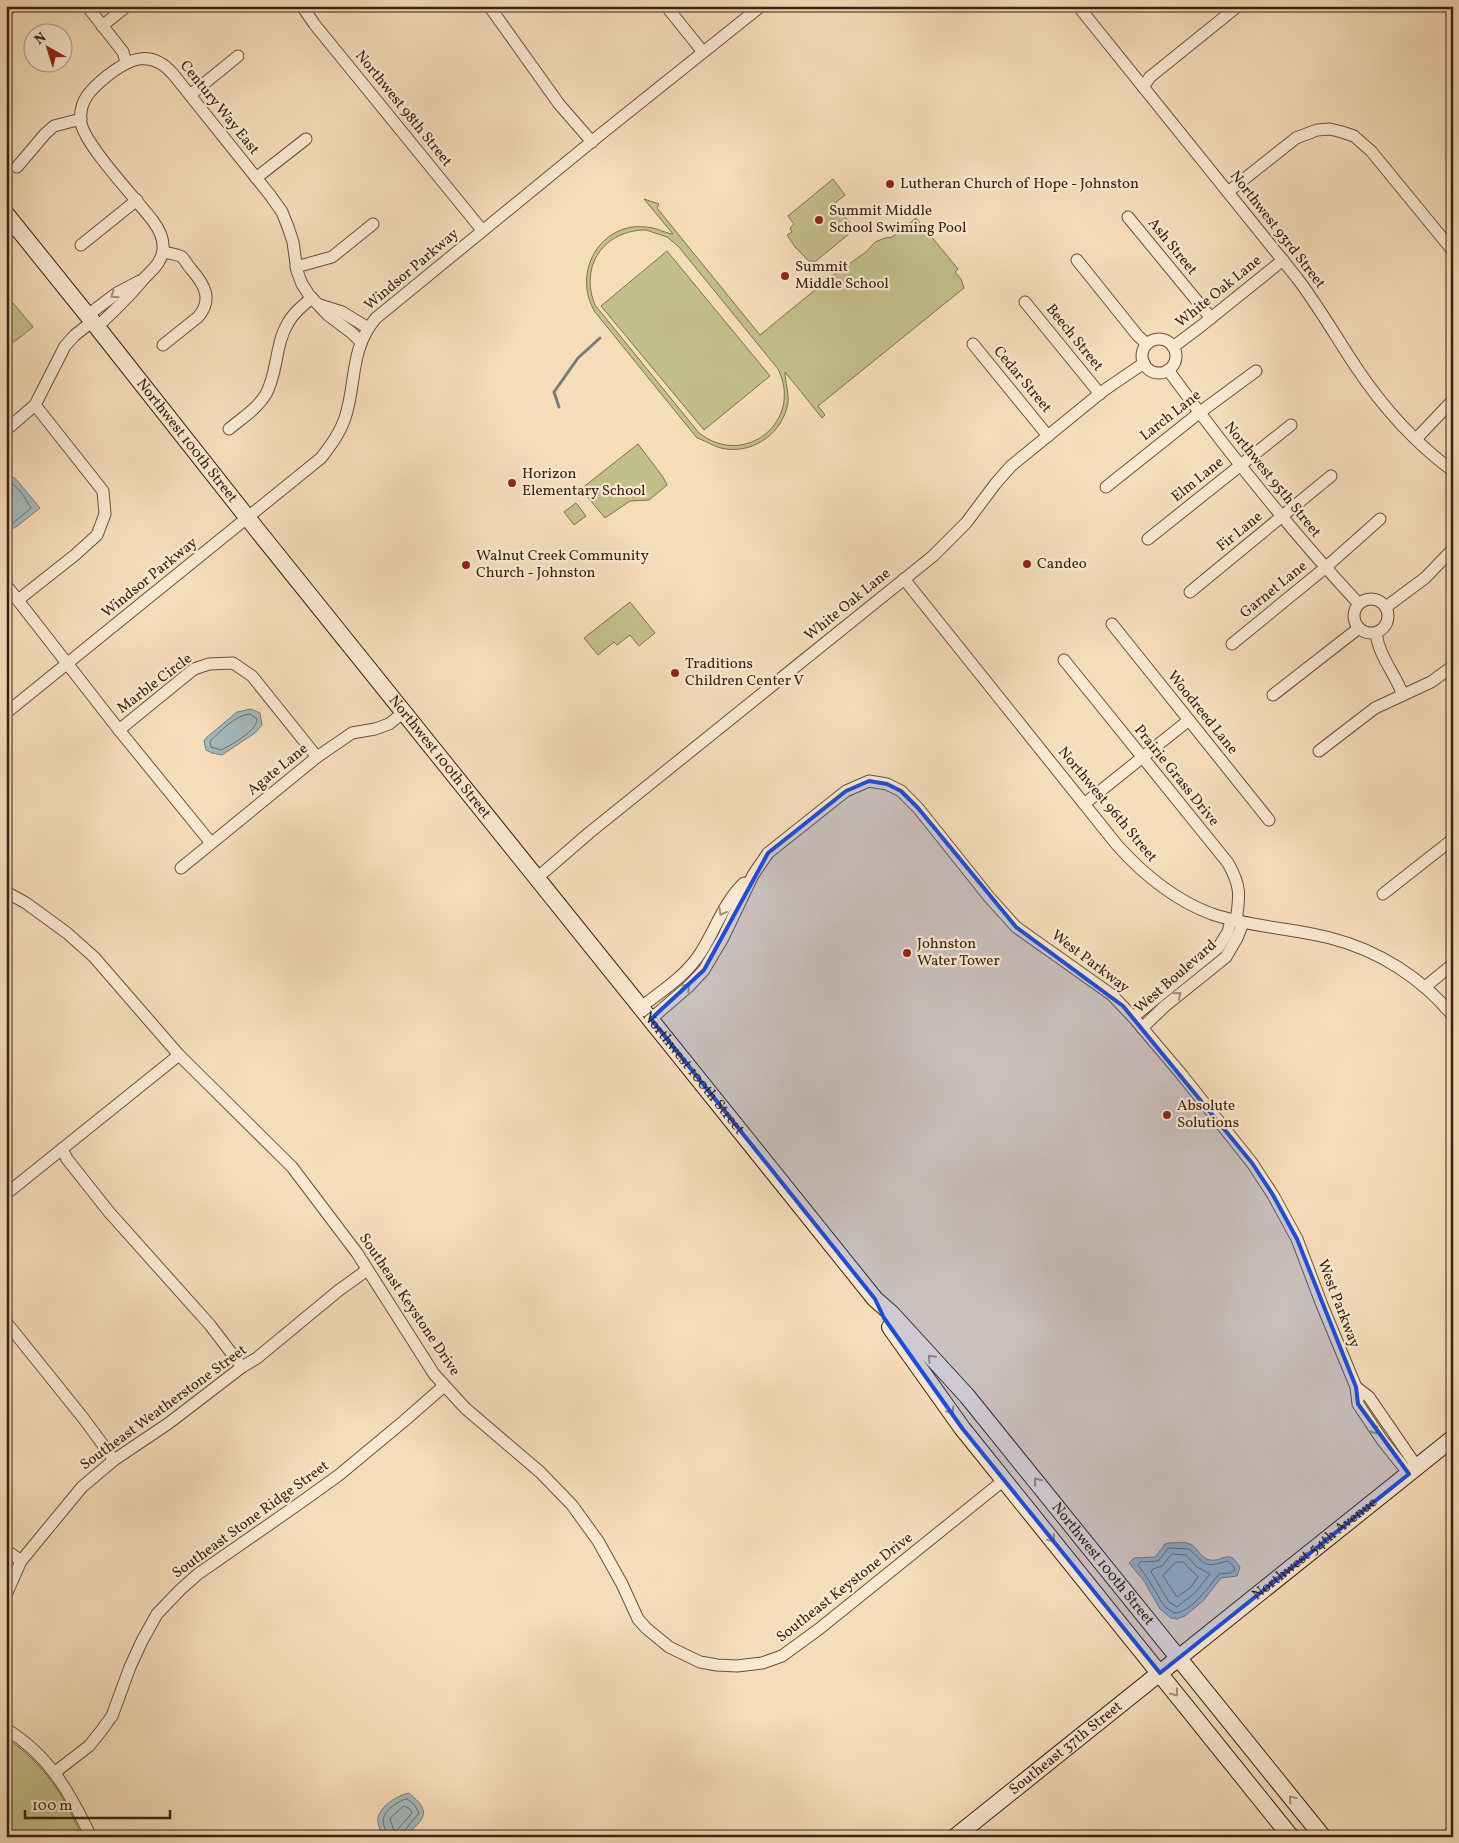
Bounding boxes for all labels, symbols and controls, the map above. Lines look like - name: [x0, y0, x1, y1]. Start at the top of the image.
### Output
- north arrow: [22, 22, 72, 72]
- text: N: [31, 28, 51, 50]
- street label: Northwest 98th Street: [349, 46, 457, 172]
- street label: Century Way East: [174, 56, 264, 160]
- street label: Northwest 93rd Street: [1224, 167, 1330, 293]
- place label: Lutheran Church of Hope - Johnston: [900, 174, 1139, 195]
- marker: Lutheran Church of Hope - Johnston: [884, 178, 896, 190]
- place label: Summit Middle School Swiming Pool: [829, 201, 966, 239]
- marker: Summit Middle School Swiming Pool: [813, 214, 825, 226]
- street label: Ash Street: [1142, 214, 1202, 280]
- street label: Windsor Parkway: [360, 224, 464, 316]
- street label: White Oak Lane: [1172, 251, 1266, 333]
- place label: Summit Middle School: [795, 257, 889, 295]
- marker: Summit Middle School: [779, 270, 791, 282]
- one-way arrow: [110, 289, 119, 299]
- street label: Beech Street: [1040, 300, 1108, 376]
- street label: Cedar Street: [988, 342, 1056, 418]
- street label: Northwest 100th Street: [131, 374, 242, 507]
- street label: Larch Lane: [1136, 385, 1206, 447]
- street label: Northwest 95th Street: [1219, 418, 1325, 542]
- street label: Elm Lane: [1167, 452, 1229, 508]
- place label: Horizon Elementary School: [522, 464, 645, 502]
- marker: Horizon Elementary School: [506, 477, 518, 489]
- street label: Fir Lane: [1213, 507, 1267, 557]
- street label: Windsor Parkway: [98, 533, 202, 623]
- place label: Walnut Creek Community Church - Johnston: [476, 546, 649, 584]
- place label: Candeo: [1037, 554, 1087, 575]
- street label: Garnet Lane: [1236, 556, 1312, 624]
- marker: Candeo: [1021, 558, 1033, 570]
- marker: Walnut Creek Community Church - Johnston: [460, 559, 472, 571]
- street label: White Oak Lane: [801, 564, 895, 646]
- street label: Marble Circle: [113, 649, 197, 719]
- place label: Traditions Children Center V: [685, 654, 804, 692]
- marker: Traditions Children Center V: [669, 667, 681, 679]
- street label: Woodreed Lane: [1162, 667, 1242, 759]
- street label: Northwest 100th Street: [384, 691, 496, 823]
- street label: Prairie Grass Drive: [1128, 721, 1224, 831]
- street label: Agate Lane: [243, 739, 313, 801]
- street label: Northwest 96th Street: [1052, 743, 1162, 867]
- one-way arrow: [718, 907, 728, 916]
- street label: West Parkway: [1047, 926, 1133, 998]
- place label: Johnston Water Tower: [917, 934, 1000, 972]
- street label: West Boulevard: [1130, 935, 1222, 1019]
- marker: Johnston Water Tower: [901, 947, 913, 959]
- one-way arrow: [682, 984, 691, 993]
- one-way arrow: [1172, 993, 1181, 1001]
- street label: Northwest 100th Street: [637, 1007, 749, 1139]
- place label: Absolute Solutions: [1177, 1096, 1239, 1134]
- marker: Absolute Solutions: [1161, 1109, 1173, 1121]
- street label: Southeast Keystone Drive: [353, 1229, 465, 1381]
- street label: West Parkway: [1312, 1257, 1364, 1351]
- street label: Southeast Weatherstone Street: [76, 1340, 252, 1476]
- one-way arrow: [928, 1354, 937, 1363]
- one-way arrow: [945, 1405, 954, 1415]
- one-way arrow: [1369, 1425, 1378, 1434]
- street label: Southeast Stone Ridge Street: [168, 1456, 334, 1584]
- one-way arrow: [1033, 1478, 1042, 1487]
- street label: Northwest 54th Avenue: [1248, 1492, 1382, 1605]
- street label: Northwest 100th Street: [1046, 1498, 1159, 1630]
- street label: Southeast Keystone Drive: [772, 1528, 918, 1648]
- one-way arrow: [1046, 1533, 1054, 1542]
- one-way arrow: [1169, 1687, 1177, 1696]
- street label: Southeast 37th Street: [1005, 1696, 1127, 1800]
- scale bar: [25, 1788, 170, 1820]
- text: 100 m: [32, 1796, 72, 1817]
- one-way arrow: [1289, 1796, 1297, 1805]

